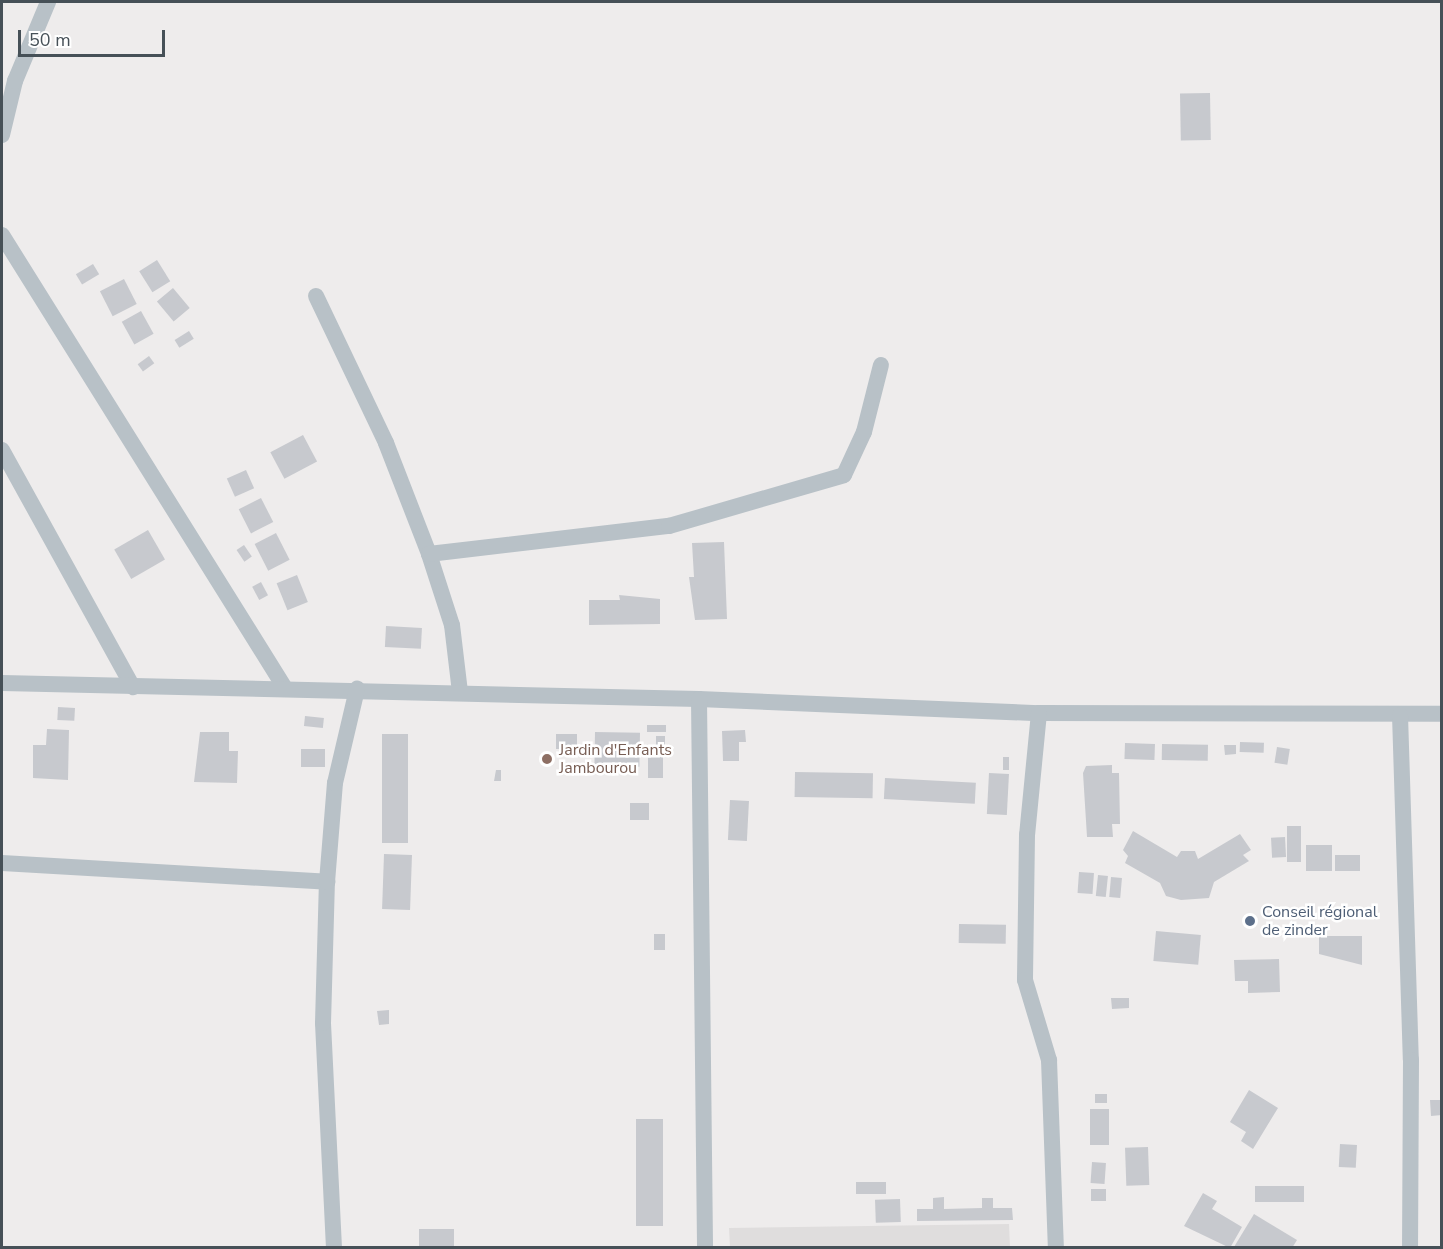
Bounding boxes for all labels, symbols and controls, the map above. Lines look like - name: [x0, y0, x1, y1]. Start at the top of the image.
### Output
- scale bar: [21, 18, 168, 56]
- text: 50 m: [29, 28, 71, 52]
- place label: Jardin d'Enfants Jambourou: [559, 740, 672, 778]
- marker: Jardin d'Enfants Jambourou: [540, 752, 554, 766]
- place label: Conseil régional de zinder: [1262, 902, 1377, 940]
- marker: Conseil régional de zinder: [1243, 914, 1257, 928]

